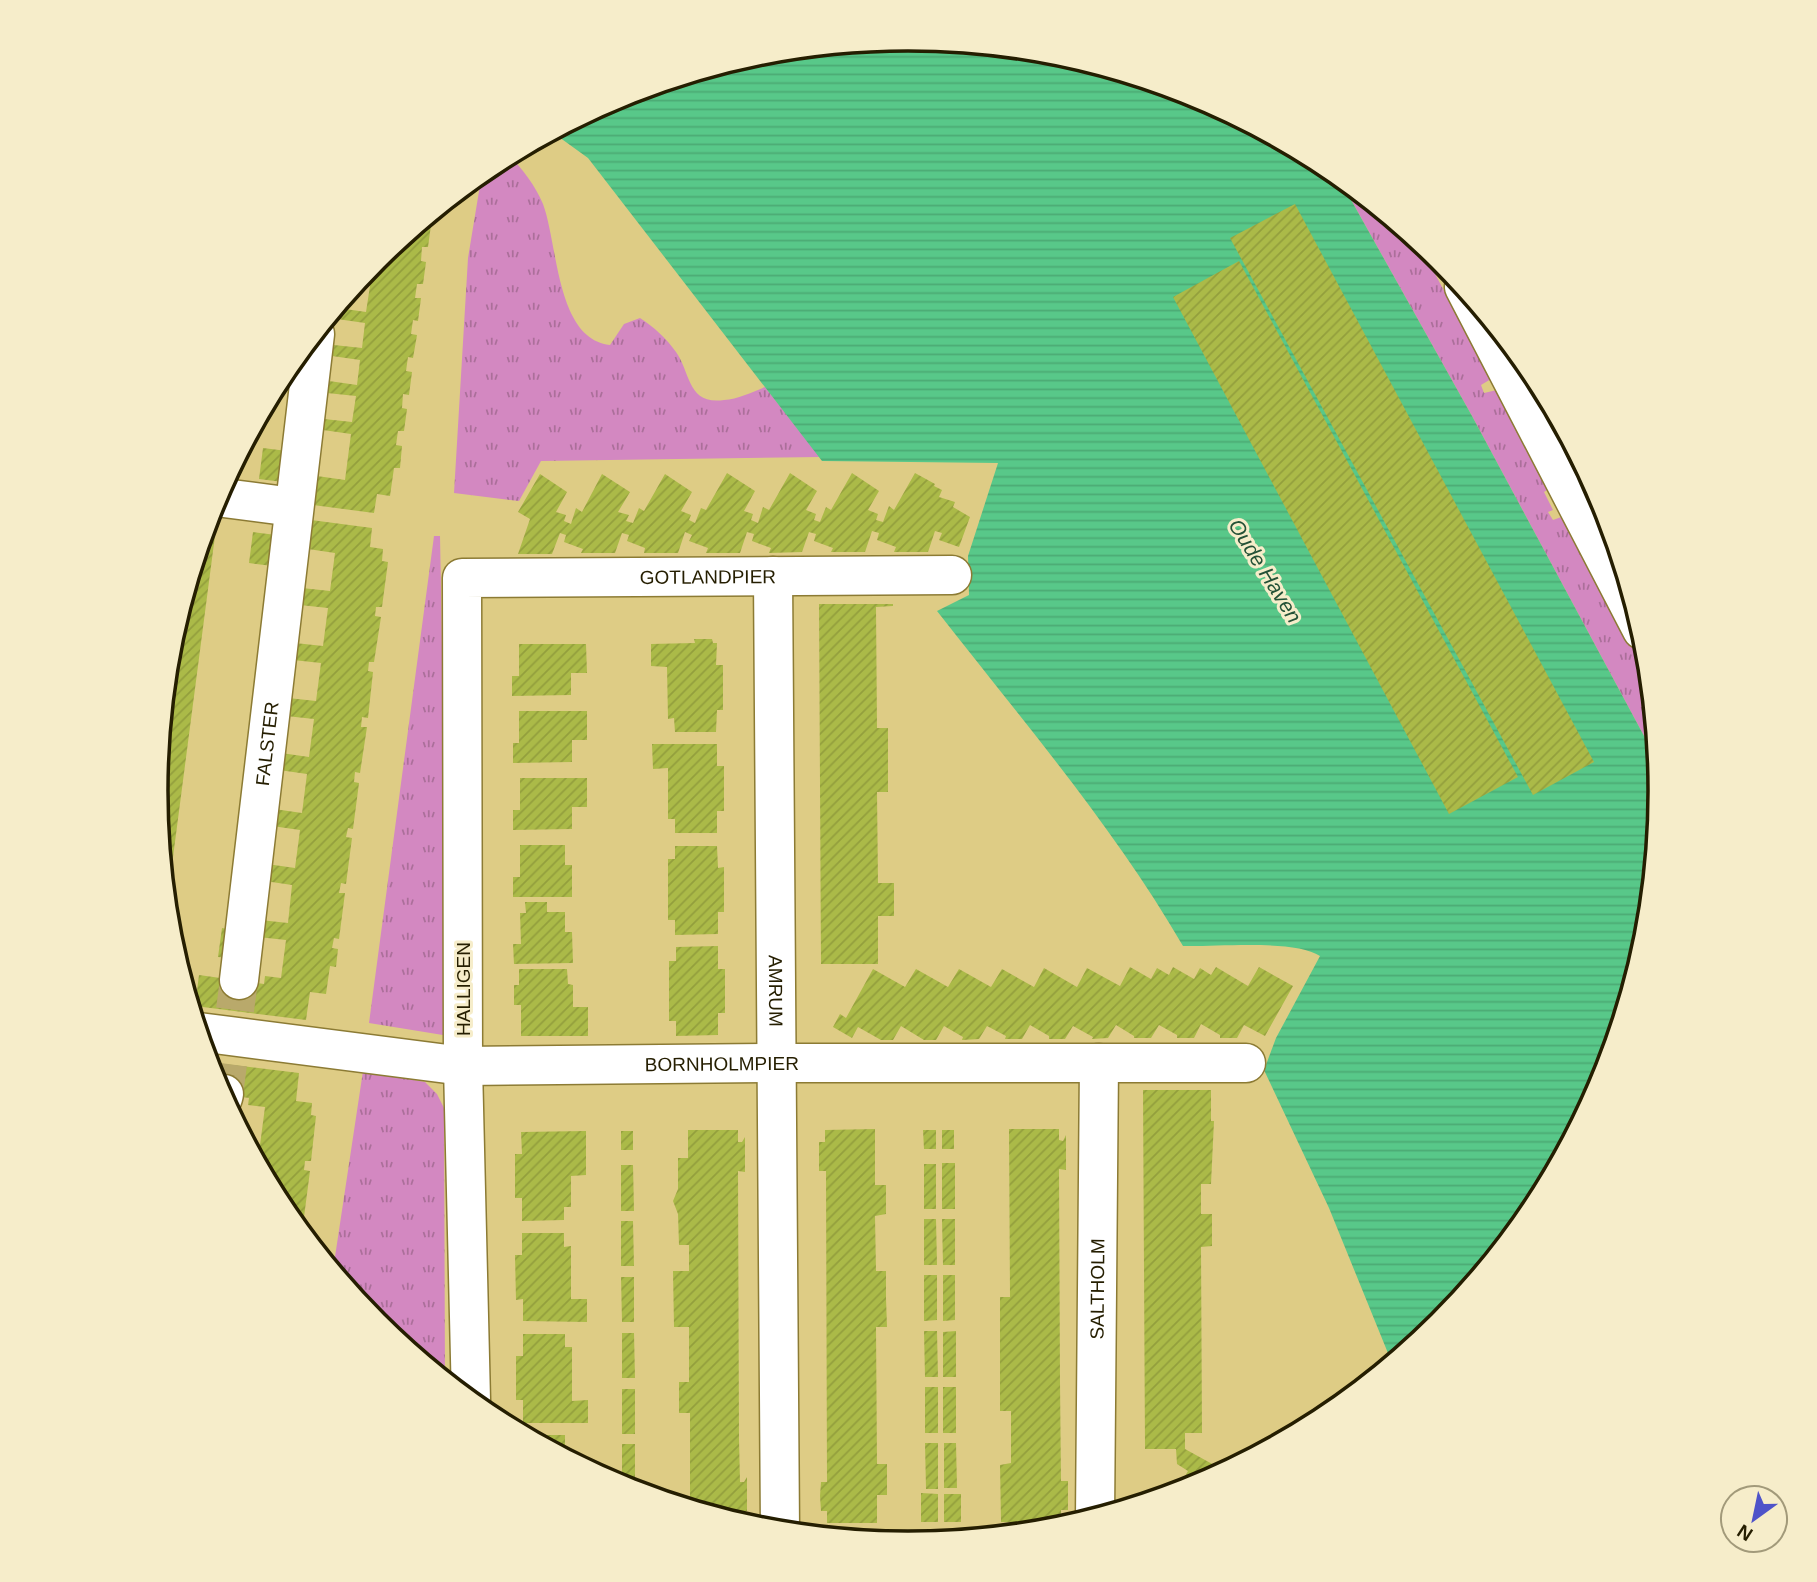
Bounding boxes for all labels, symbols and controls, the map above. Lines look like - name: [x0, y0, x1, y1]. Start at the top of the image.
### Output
- water label: Oude Haven: [1224, 515, 1306, 627]
- street label: GOTLANDPIER: [640, 566, 776, 588]
- street label: FALSTER: [252, 700, 283, 787]
- street label: HALLIGEN: [453, 942, 474, 1036]
- street label: AMRUM: [765, 955, 786, 1027]
- street label: BORNHOLMPIER: [645, 1053, 799, 1075]
- street label: SALTHOLM: [1087, 1238, 1108, 1340]
- north arrow: [1719, 1484, 1789, 1554]
- text: N: [1734, 1520, 1756, 1545]

